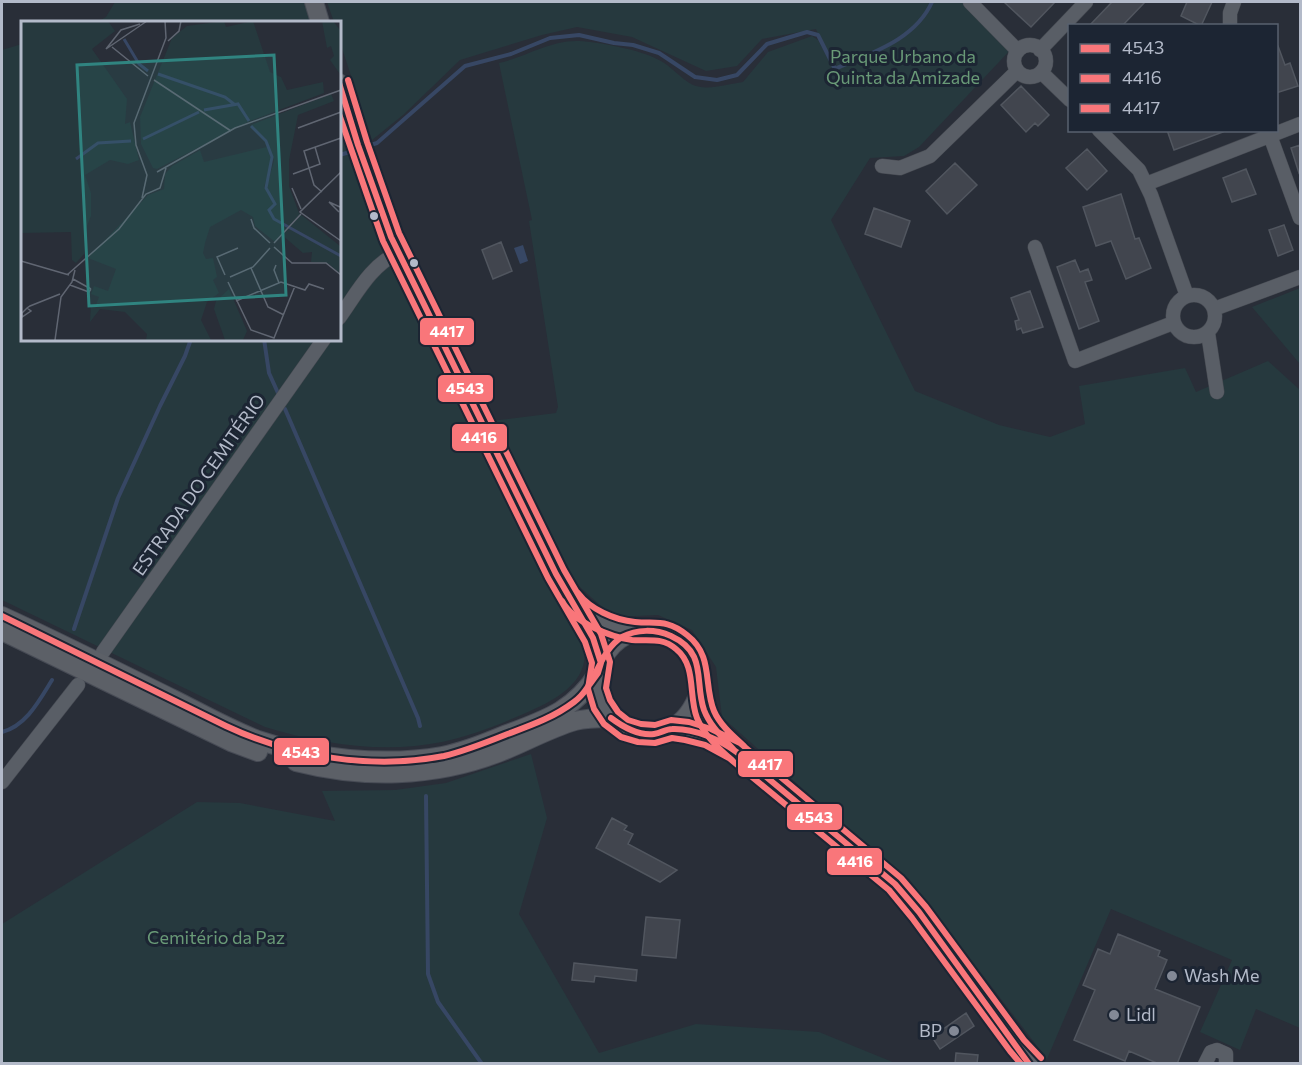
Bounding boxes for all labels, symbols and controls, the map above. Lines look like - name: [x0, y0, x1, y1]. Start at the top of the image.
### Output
- inset map: [21, 21, 340, 340]
- legend: [1068, 24, 1278, 132]
- text: 4543: [1122, 36, 1164, 58]
- park label: Parque Urbano da Quinta da Amizade: [826, 45, 980, 88]
- text: 4416: [1122, 66, 1162, 88]
- text: 4417: [1122, 96, 1160, 118]
- unlabelled marker: [368, 210, 380, 222]
- unlabelled marker: [408, 257, 420, 269]
- line badge: 4417: [419, 317, 475, 346]
- text: 4417: [429, 321, 465, 340]
- line badge: 4543: [437, 374, 494, 403]
- text: 4543: [446, 378, 484, 397]
- street label: ESTRADA DO CEMITÉRIO: [127, 390, 269, 579]
- line badge: 4416: [451, 423, 508, 452]
- text: 4416: [461, 427, 497, 446]
- line badge: 4543: [273, 737, 330, 766]
- text: 4543: [282, 742, 320, 761]
- line badge: 4417: [737, 750, 794, 778]
- text: 4417: [747, 754, 783, 773]
- line badge: 4543: [786, 803, 843, 831]
- text: 4543: [795, 807, 833, 826]
- line badge: 4416: [826, 847, 883, 876]
- text: 4416: [837, 851, 873, 870]
- park label: Cemitério da Paz: [147, 926, 285, 948]
- place label: Wash Me: [1184, 964, 1259, 986]
- marker: Wash Me: [1165, 969, 1179, 983]
- place label: Lidl: [1126, 1003, 1156, 1025]
- marker: Lidl: [1107, 1008, 1121, 1022]
- place label: BP: [919, 1019, 942, 1041]
- marker: BP: [947, 1024, 961, 1038]

